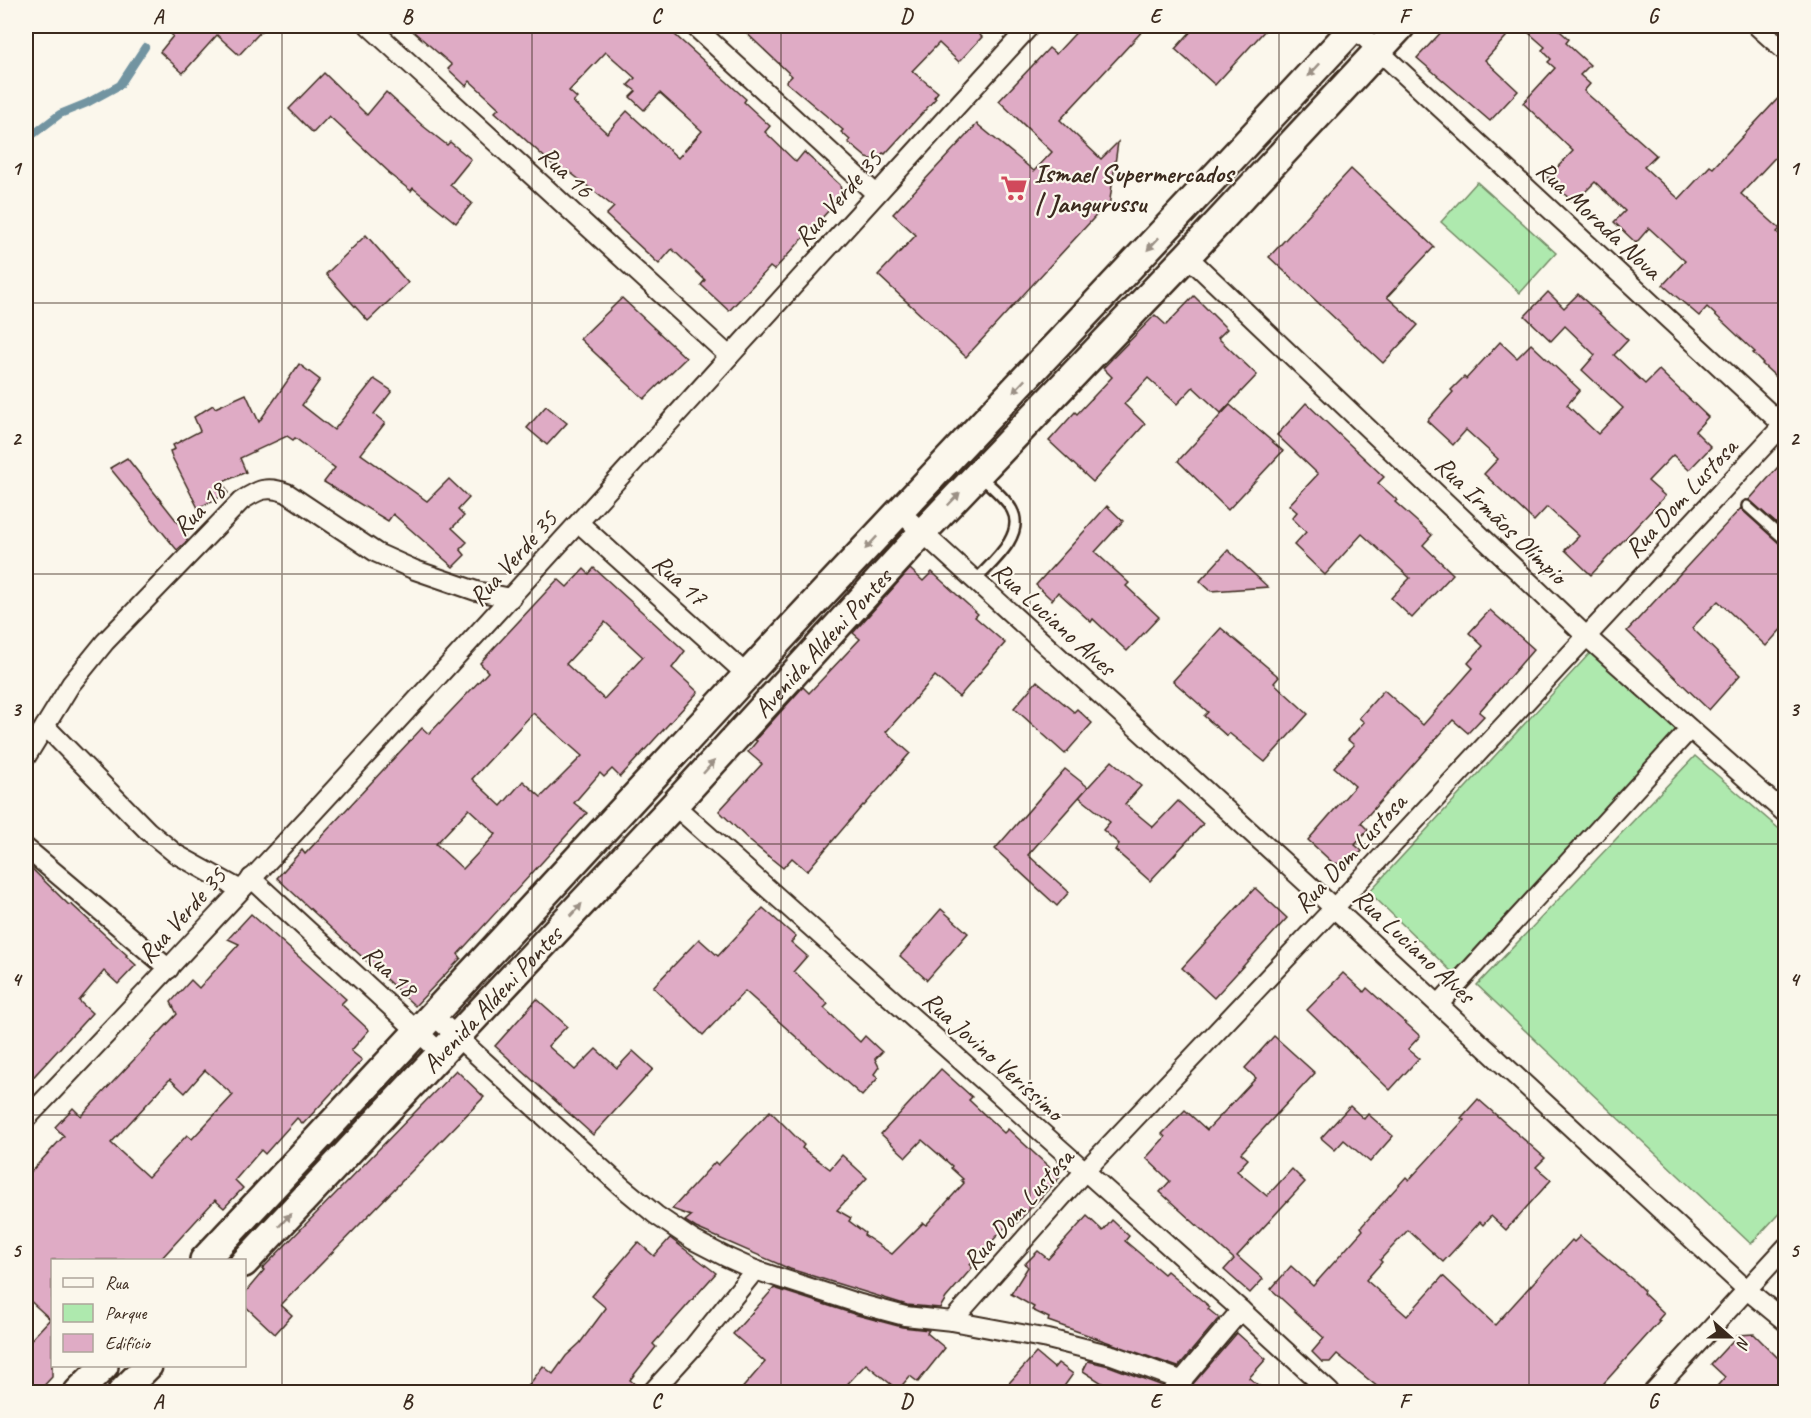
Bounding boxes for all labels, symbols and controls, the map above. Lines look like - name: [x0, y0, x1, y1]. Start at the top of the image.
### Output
- text: A: [153, 4, 165, 29]
- text: B: [402, 4, 414, 29]
- text: C: [651, 4, 663, 29]
- text: D: [900, 4, 914, 29]
- text: E: [1150, 4, 1164, 29]
- text: F: [1399, 4, 1413, 29]
- text: G: [1648, 4, 1661, 29]
- one-way arrow: [1308, 62, 1321, 77]
- street label: Rua 16: [532, 138, 601, 206]
- street label: Rua Verde 35: [786, 142, 890, 253]
- street label: Rua Morada Nova: [1529, 153, 1670, 288]
- text: 1: [12, 156, 23, 181]
- text: 1: [1790, 156, 1801, 181]
- place label: Ismael Supermercados | Jangurussu: [1034, 157, 1236, 220]
- supermarket icon: Ismael Supermercados | Jangurussu: [999, 173, 1029, 203]
- one-way arrow: [1146, 236, 1160, 251]
- one-way arrow: [1013, 378, 1027, 392]
- text: 2: [12, 426, 23, 451]
- text: 2: [1790, 426, 1801, 451]
- street label: Rua Dom Lustosa: [1617, 430, 1746, 565]
- street label: Rua Irmãos Olímpio: [1428, 449, 1576, 593]
- street label: Rua 18: [165, 473, 235, 543]
- one-way arrow: [947, 492, 960, 507]
- street label: Rua Verde 35: [461, 502, 565, 613]
- one-way arrow: [864, 535, 878, 550]
- street label: Rua 17: [646, 547, 715, 614]
- street label: Rua Luciano Alves: [985, 555, 1124, 685]
- street label: Avenida Aldeni Pontes: [746, 559, 900, 724]
- text: 3: [12, 697, 23, 722]
- text: 3: [1790, 697, 1801, 722]
- one-way arrow: [702, 760, 715, 775]
- street label: Rua Dom Lustosa: [1286, 785, 1415, 920]
- street label: Rua Verde 35: [130, 859, 234, 970]
- street label: Rua Luciano Alves: [1346, 881, 1484, 1012]
- one-way arrow: [569, 903, 583, 917]
- street label: Avenida Aldeni Pontes: [414, 917, 571, 1080]
- street label: Rua 18: [356, 937, 426, 1006]
- text: 4: [12, 967, 24, 992]
- text: 4: [1790, 967, 1802, 992]
- street label: Rua Jovino Veríssimo: [916, 984, 1072, 1130]
- street label: Rua Dom Lustosa: [955, 1140, 1082, 1276]
- one-way arrow: [277, 1214, 291, 1228]
- text: 5: [12, 1238, 23, 1263]
- text: 5: [1790, 1238, 1801, 1263]
- legend: [51, 1259, 246, 1367]
- text: Rua: [105, 1272, 130, 1294]
- text: Parque: [105, 1302, 147, 1324]
- north arrow: [1700, 1307, 1760, 1367]
- text: Edifício: [105, 1332, 151, 1354]
- text: N: [1731, 1334, 1754, 1353]
- text: A: [153, 1389, 165, 1414]
- text: B: [402, 1389, 414, 1414]
- text: C: [651, 1389, 663, 1414]
- text: D: [900, 1389, 914, 1414]
- text: E: [1150, 1389, 1164, 1414]
- text: F: [1399, 1389, 1413, 1414]
- text: G: [1648, 1389, 1661, 1414]

